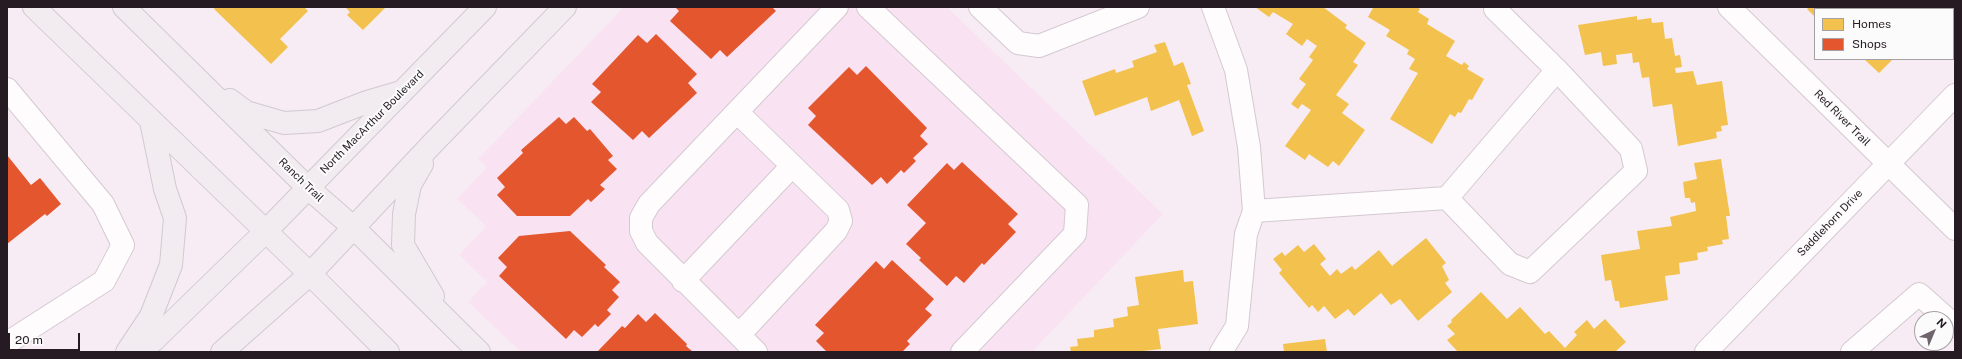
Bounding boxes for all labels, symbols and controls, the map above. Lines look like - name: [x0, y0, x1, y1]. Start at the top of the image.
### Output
- legend: [1814, 8, 1954, 60]
- text: Homes: [1852, 17, 1891, 31]
- text: Shops: [1852, 37, 1887, 51]
- street label: North MacArthur Boulevard: [317, 67, 427, 177]
- street label: Red River Trail: [1811, 87, 1873, 149]
- street label: Ranch Trail: [276, 155, 326, 205]
- street label: Saddlehorn Drive: [1795, 187, 1865, 259]
- north arrow: [1914, 311, 1954, 351]
- text: N: [1934, 316, 1949, 330]
- scale bar: [10, 325, 82, 351]
- text: 20 m: [15, 333, 43, 347]

